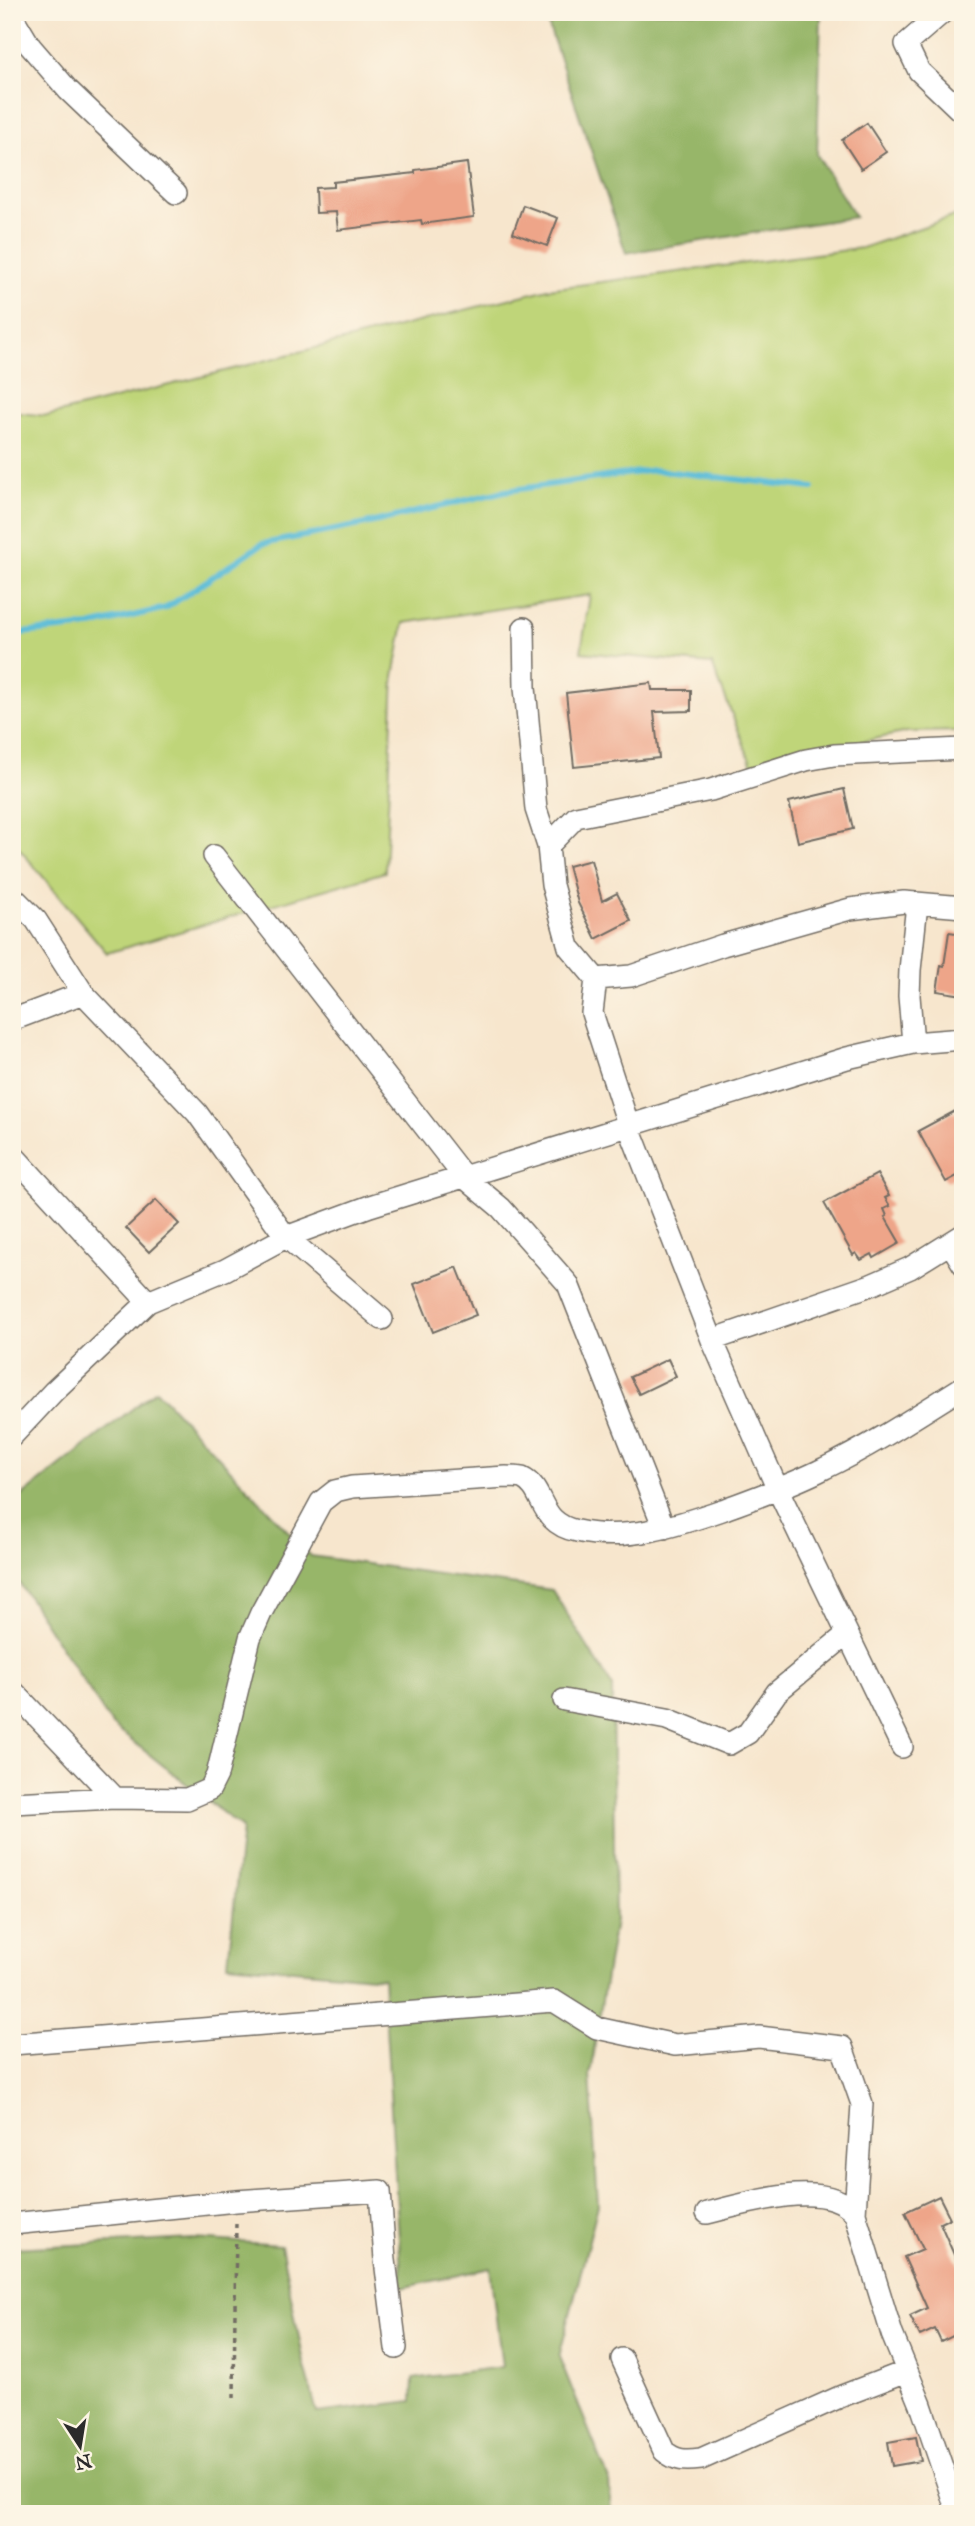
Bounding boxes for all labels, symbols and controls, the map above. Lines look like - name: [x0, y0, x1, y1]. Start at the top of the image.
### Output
- north arrow: [46, 2410, 116, 2480]
- text: N: [73, 2449, 94, 2475]

